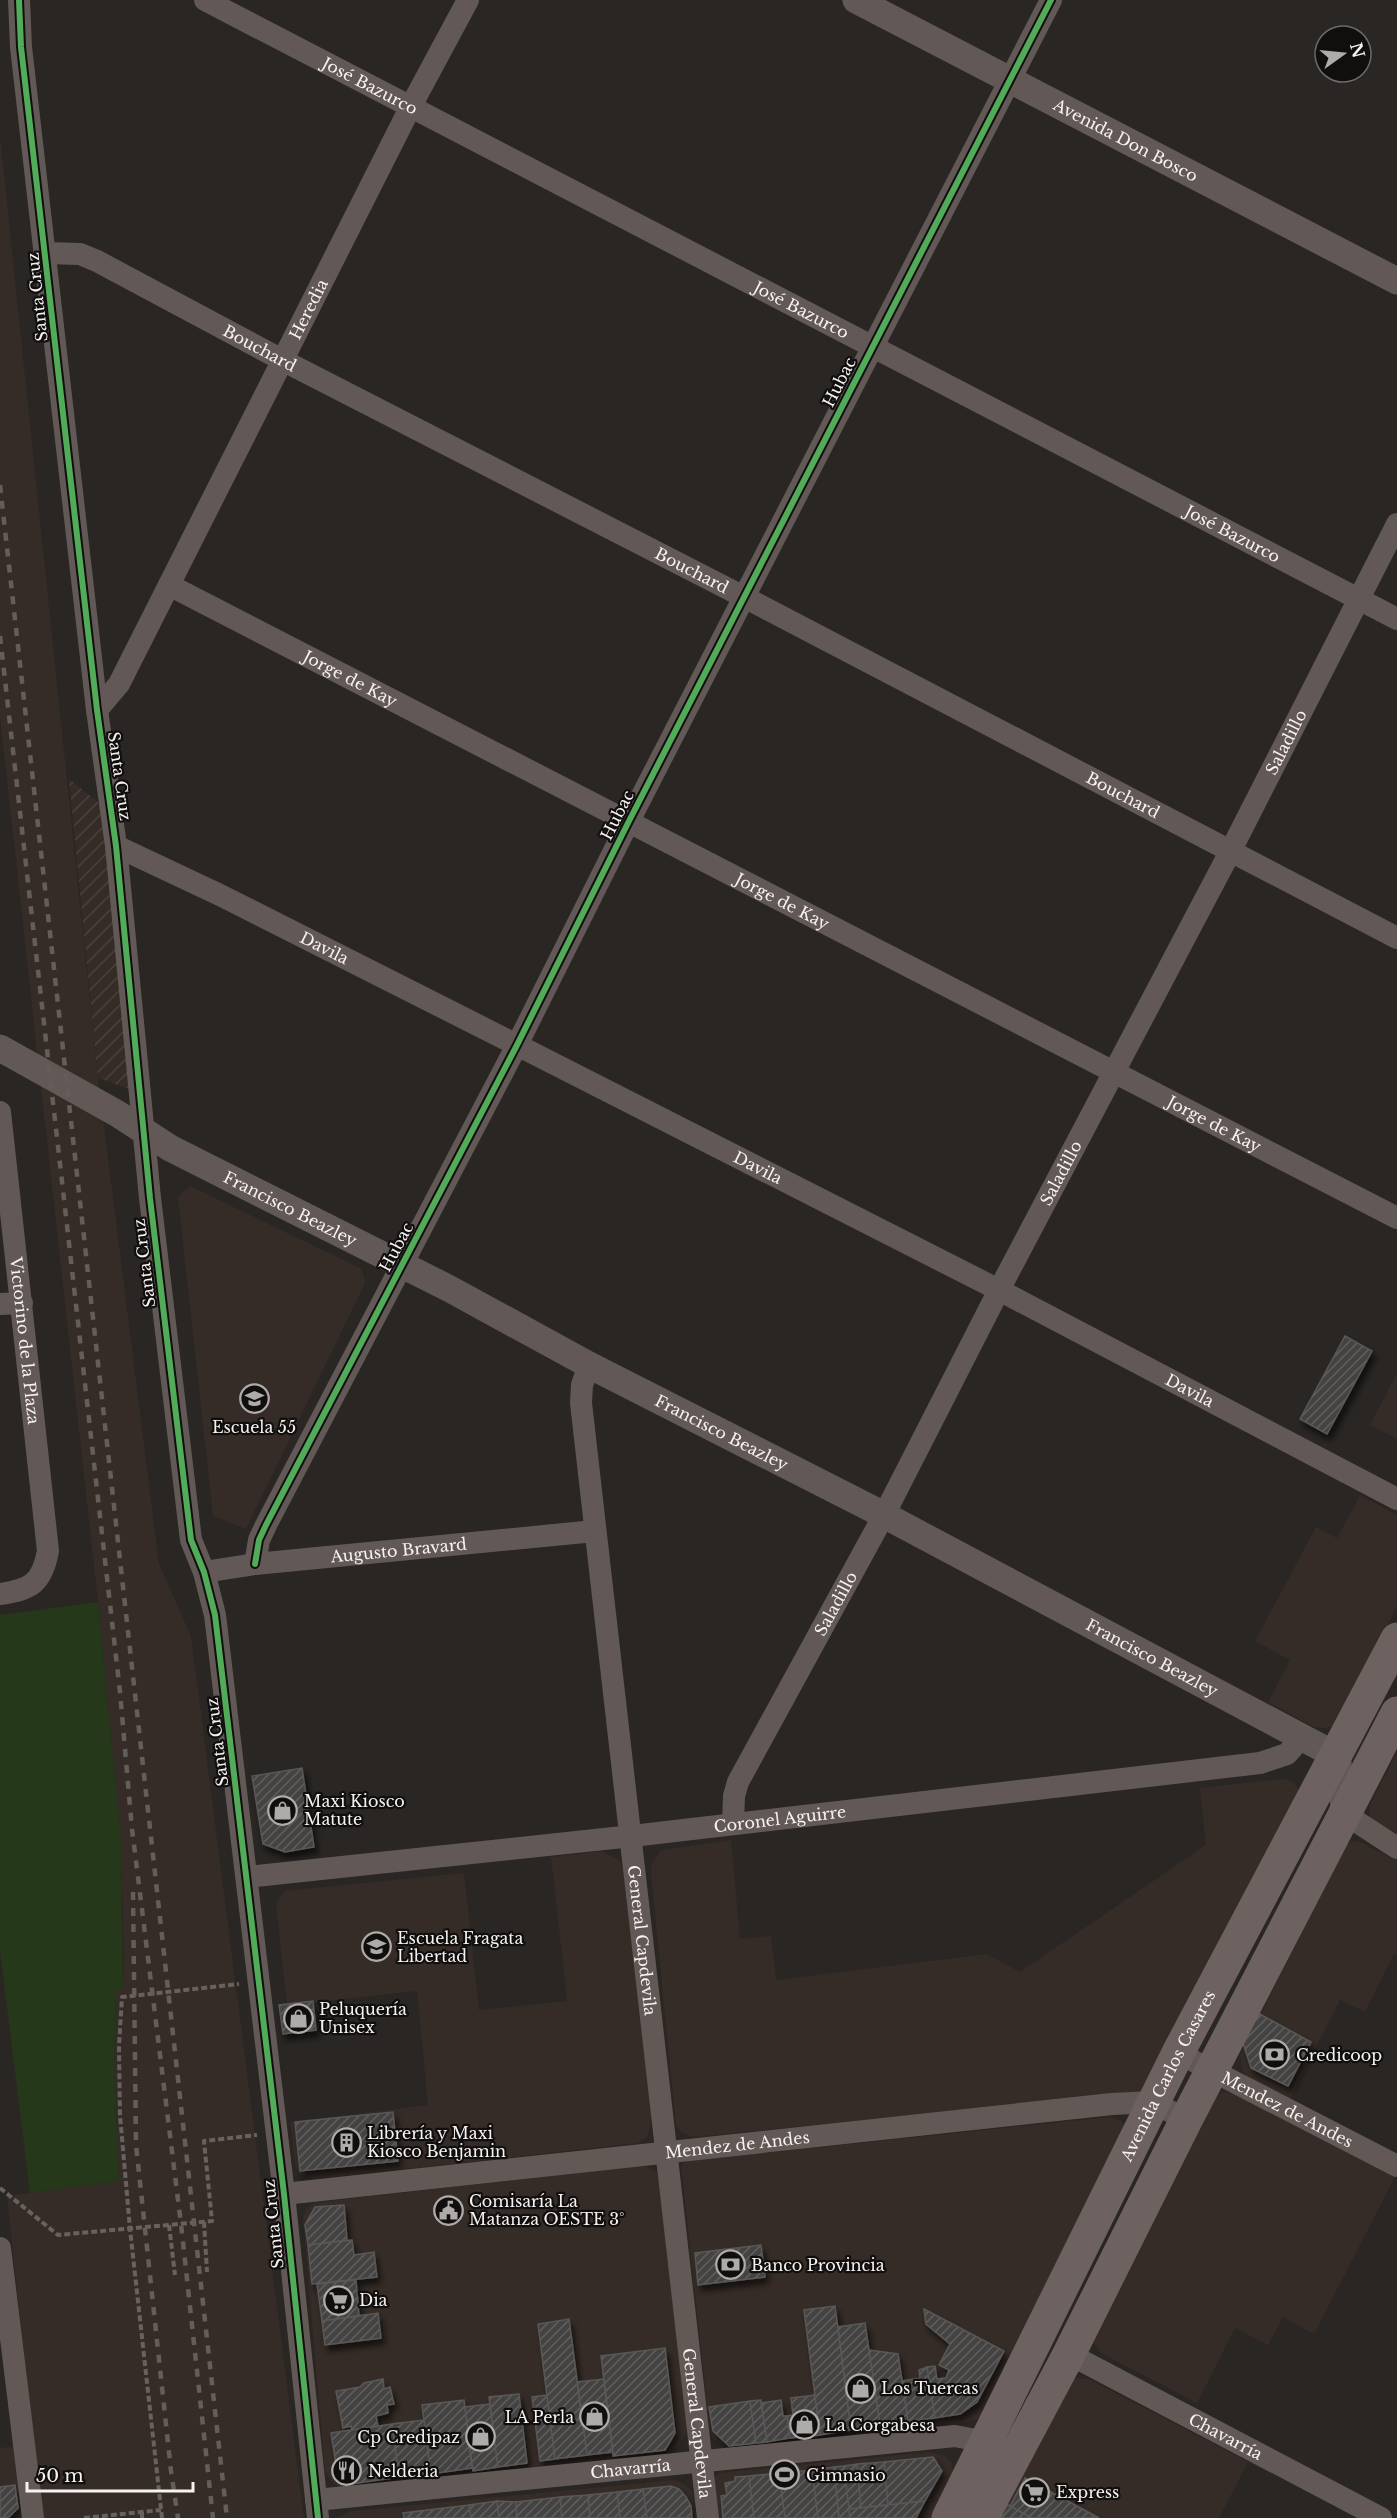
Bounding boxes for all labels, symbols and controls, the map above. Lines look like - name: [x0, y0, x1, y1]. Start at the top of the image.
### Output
- north arrow: [1313, 24, 1373, 84]
- text: N: [1346, 40, 1369, 60]
- street label: José Bazurco: [317, 52, 421, 119]
- street label: Avenida Don Bosco: [1049, 94, 1201, 186]
- street label: Santa Cruz: [22, 251, 52, 343]
- street label: Heredia: [285, 275, 332, 343]
- street label: José Bazurco: [749, 276, 852, 343]
- street label: Bouchard: [220, 320, 300, 376]
- street label: Hubac: [818, 353, 860, 410]
- street label: José Bazurco: [1180, 500, 1284, 567]
- street label: Bouchard: [652, 543, 732, 598]
- street label: Jorge de Kay: [298, 645, 401, 711]
- street label: Saladillo: [1261, 706, 1311, 778]
- street label: Santa Cruz: [104, 730, 136, 822]
- street label: Bouchard: [1083, 767, 1163, 822]
- street label: Hubac: [596, 786, 638, 843]
- street label: Jorge de Kay: [730, 868, 833, 934]
- street label: Davila: [297, 927, 352, 968]
- street label: Jorge de Kay: [1162, 1090, 1265, 1157]
- street label: Saladillo: [1036, 1137, 1086, 1209]
- street label: Davila: [730, 1147, 786, 1188]
- street label: Francisco Beazley: [220, 1167, 361, 1251]
- street label: Santa Cruz: [129, 1217, 159, 1309]
- street label: Hubac: [375, 1218, 417, 1275]
- street label: Victorino de la Plaza: [6, 1255, 44, 1425]
- street label: Davila: [1162, 1369, 1218, 1411]
- school or university icon: Escuela 55: [238, 1383, 270, 1415]
- street label: Francisco Beazley: [652, 1390, 792, 1475]
- place label: Escuela 55: [212, 1417, 296, 1437]
- street label: Augusto Bravard: [329, 1533, 468, 1567]
- street label: Saladillo: [810, 1568, 861, 1639]
- street label: Francisco Beazley: [1083, 1614, 1222, 1701]
- street label: Santa Cruz: [202, 1696, 232, 1788]
- place label: Maxi Kiosco Matute: [304, 1791, 405, 1829]
- shop icon: Maxi Kiosco Matute: [267, 1794, 299, 1826]
- street label: Coronel Aguirre: [713, 1801, 847, 1836]
- street label: General Capdevila: [624, 1864, 661, 2017]
- place label: Escuela Fragata Libertad: [397, 1928, 523, 1966]
- school or university icon: Escuela Fragata Libertad: [360, 1931, 392, 1963]
- street label: Avenida Carlos Casares: [1116, 1987, 1220, 2165]
- place label: Peluquería Unisex: [319, 1999, 407, 2037]
- shop icon: Peluquería Unisex: [282, 2002, 314, 2034]
- bank icon: Credicoop: [1259, 2039, 1291, 2071]
- place label: Credicoop: [1296, 2045, 1382, 2065]
- street label: Mendez de Andes: [1218, 2067, 1356, 2152]
- place label: Librería y Maxi Kiosco Benjamin: [367, 2123, 506, 2161]
- building icon: Librería y Maxi Kiosco Benjamin: [330, 2126, 362, 2158]
- street label: Mendez de Andes: [664, 2127, 811, 2163]
- street label: Santa Cruz: [258, 2178, 288, 2270]
- place label: Comisaría La Matanza OESTE 3°: [469, 2191, 625, 2229]
- public building icon: Comisaría La Matanza OESTE 3°: [432, 2194, 464, 2226]
- bank icon: Banco Provincia: [714, 2249, 746, 2281]
- place label: Banco Provincia: [751, 2255, 885, 2275]
- supermarket icon: Dia: [322, 2284, 354, 2316]
- place label: Dia: [359, 2290, 388, 2310]
- street label: General Capdevila: [679, 2347, 716, 2500]
- shop icon: Los Tuercas: [844, 2372, 876, 2404]
- place label: Los Tuercas: [881, 2378, 978, 2398]
- shop icon: LA Perla: [579, 2401, 611, 2433]
- place label: LA Perla: [505, 2407, 574, 2427]
- shop icon: La Corgabesa: [788, 2409, 820, 2441]
- street label: Chavarría: [1185, 2409, 1266, 2464]
- place label: La Corgabesa: [825, 2415, 935, 2435]
- shop icon: Cp Credipaz: [465, 2421, 497, 2453]
- place label: Cp Credipaz: [357, 2427, 460, 2447]
- scale bar: [27, 2455, 194, 2493]
- restaurant icon: Nelderia: [331, 2455, 363, 2487]
- street label: Chavarría: [589, 2455, 672, 2482]
- sports icon: Gimnasio: [769, 2459, 801, 2491]
- place label: Nelderia: [368, 2461, 438, 2481]
- text: 50 m: [36, 2465, 84, 2487]
- place label: Gimnasio: [806, 2465, 886, 2485]
- supermarket icon: Express: [1019, 2476, 1051, 2508]
- place label: Express: [1056, 2482, 1119, 2502]

